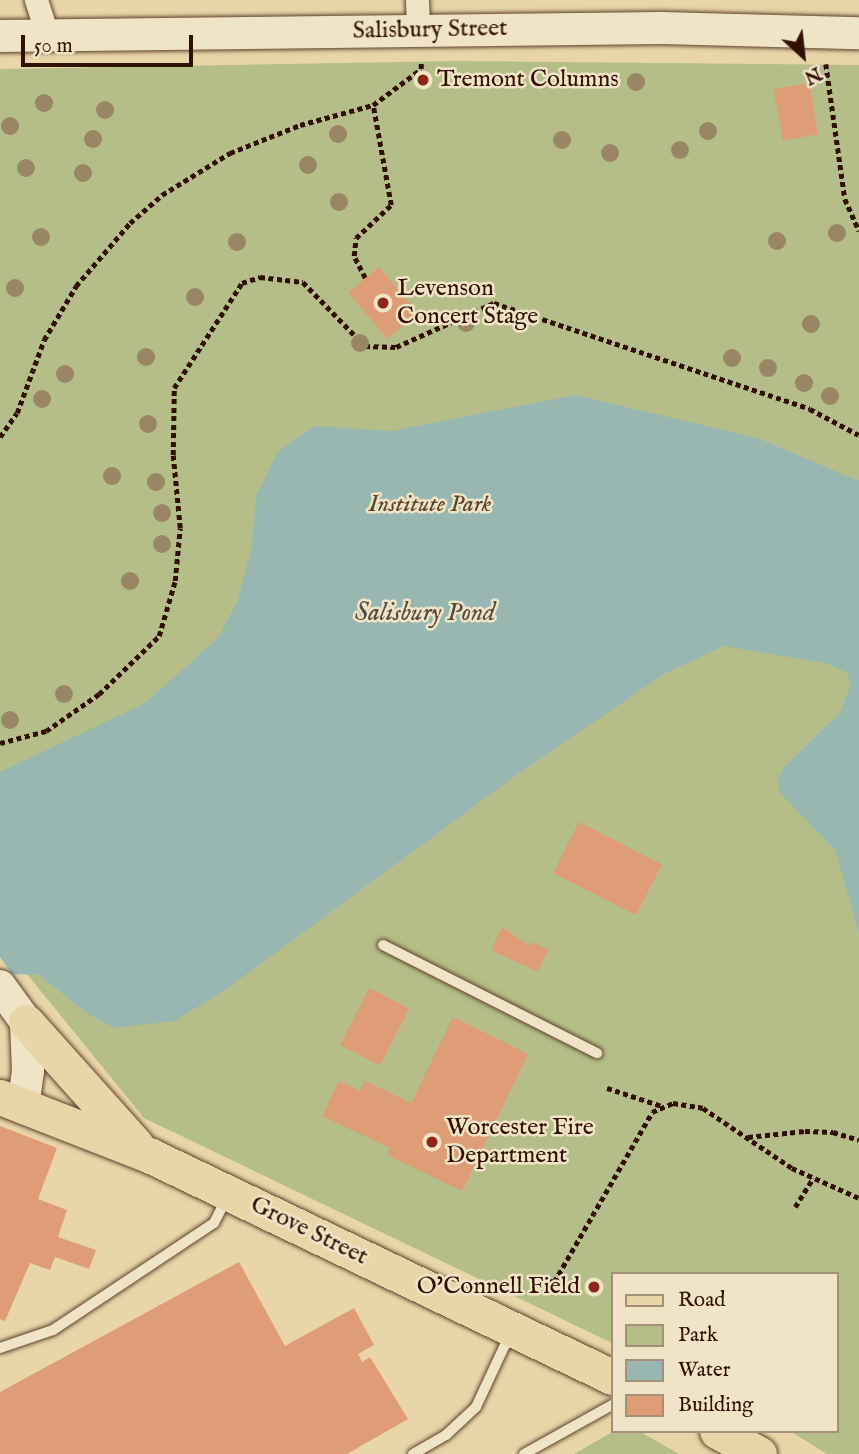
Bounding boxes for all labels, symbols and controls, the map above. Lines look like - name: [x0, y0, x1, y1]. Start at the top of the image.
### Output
- street label: Salisbury Street: [352, 14, 508, 46]
- scale bar: [24, 21, 196, 65]
- north arrow: [768, 21, 838, 91]
- text: 50 m: [34, 33, 73, 60]
- text: N: [800, 60, 825, 89]
- place label: Tremont Columns: [437, 66, 619, 94]
- marker: Tremont Columns: [415, 72, 431, 88]
- place label: Levenson Concert Stage: [397, 275, 538, 331]
- marker: Levenson Concert Stage: [375, 295, 391, 311]
- park label: Institute Park: [369, 491, 491, 519]
- water label: Salisbury Pond: [355, 597, 495, 629]
- place label: Worcester Fire Department: [446, 1114, 594, 1170]
- marker: Worcester Fire Department: [424, 1134, 440, 1150]
- street label: Grove Street: [246, 1190, 372, 1272]
- legend: [610, 1272, 838, 1433]
- place label: O'Connell Field: [417, 1273, 580, 1301]
- marker: O'Connell Field: [586, 1279, 602, 1295]
- text: Road: [678, 1287, 725, 1314]
- text: Park: [678, 1322, 718, 1349]
- text: Water: [678, 1357, 730, 1384]
- text: Building: [678, 1392, 753, 1419]

